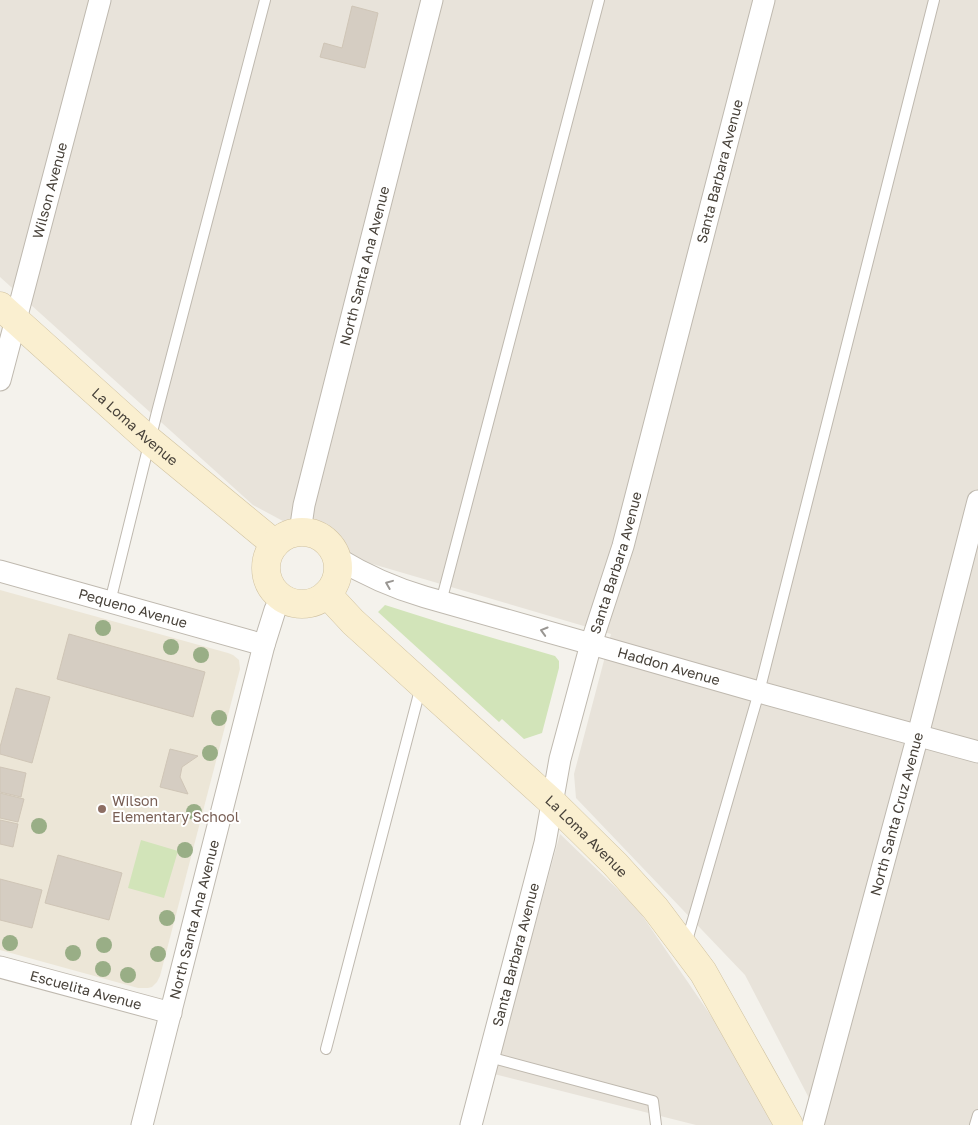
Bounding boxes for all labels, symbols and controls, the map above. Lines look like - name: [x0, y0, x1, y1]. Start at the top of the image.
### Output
- street label: Santa Barbara Avenue: [693, 97, 746, 245]
- street label: Wilson Avenue: [29, 140, 70, 240]
- street label: North Santa Ana Avenue: [336, 184, 392, 347]
- street label: La Loma Avenue: [89, 384, 182, 469]
- street label: Santa Barbara Avenue: [586, 490, 645, 636]
- one-way arrow: [385, 580, 394, 591]
- street label: Pequeno Avenue: [77, 584, 189, 631]
- one-way arrow: [541, 626, 549, 636]
- street label: Haddon Avenue: [616, 643, 722, 688]
- street label: North Santa Cruz Avenue: [866, 730, 926, 898]
- street label: La Loma Avenue: [542, 791, 631, 880]
- place label: Wilson Elementary School: [112, 792, 239, 825]
- marker: Wilson Elementary School: [96, 803, 108, 815]
- street label: North Santa Ana Avenue: [165, 838, 222, 1001]
- street label: Santa Barbara Avenue: [488, 881, 542, 1028]
- street label: Escuelita Avenue: [28, 966, 144, 1013]

